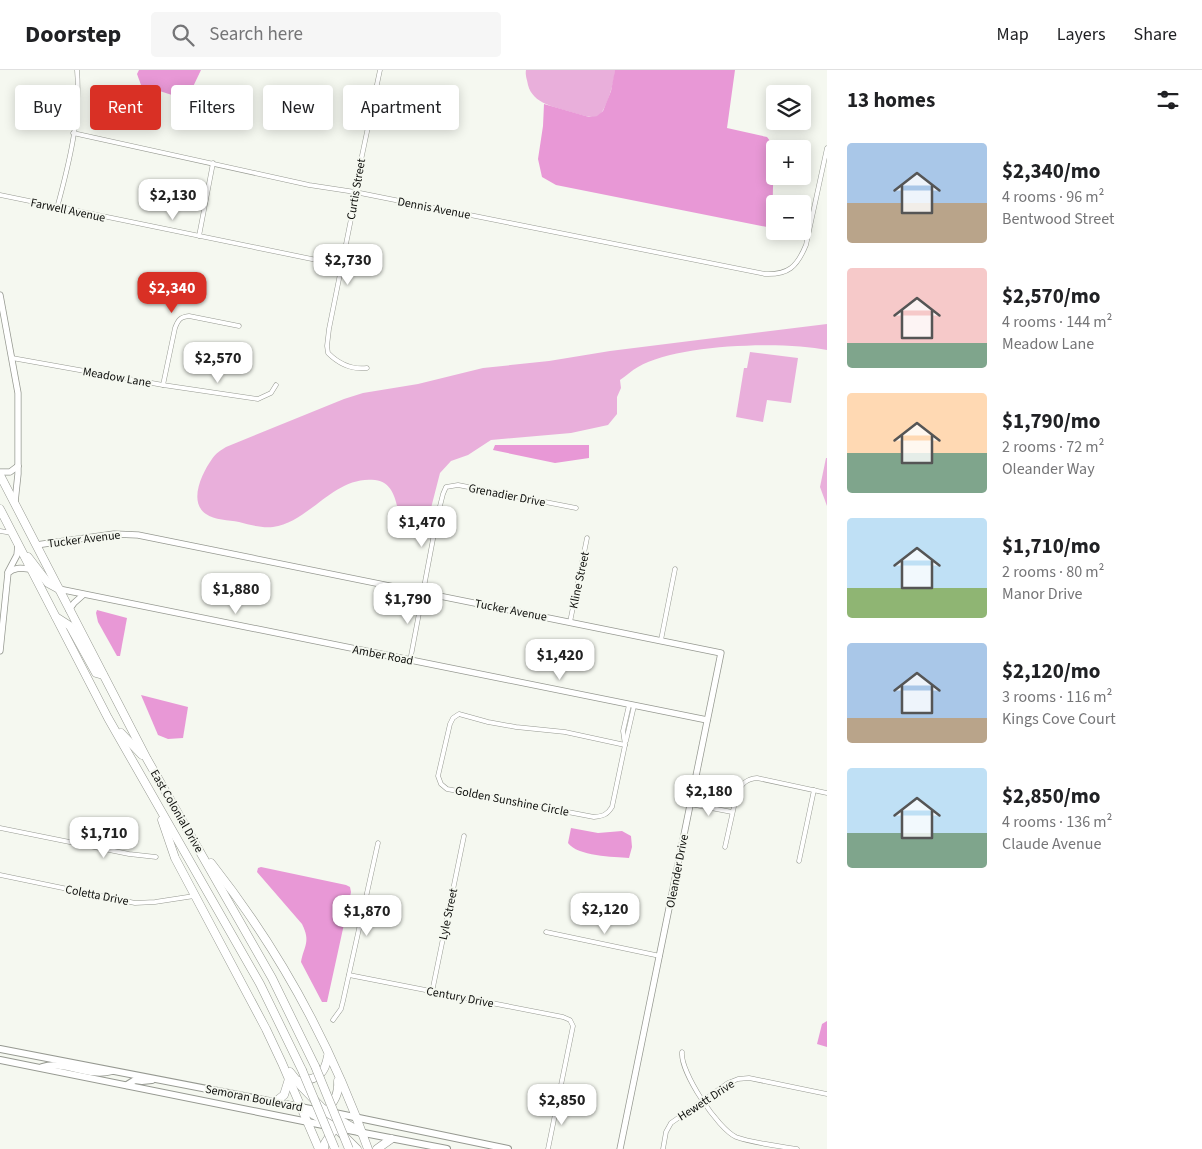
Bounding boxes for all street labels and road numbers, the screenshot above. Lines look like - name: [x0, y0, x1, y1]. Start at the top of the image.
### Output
- street label: Curtis Street: [343, 157, 370, 221]
- street label: Dennis Avenue: [396, 193, 472, 224]
- street label: Farwell Avenue: [29, 194, 107, 227]
- street label: Meadow Lane: [81, 363, 152, 392]
- street label: Grenadier Drive: [467, 480, 547, 511]
- street label: Tucker Avenue: [47, 527, 121, 552]
- street label: Kline Street: [565, 550, 594, 610]
- street label: Tucker Avenue: [473, 595, 548, 626]
- street label: Amber Road: [351, 641, 415, 670]
- street label: East Colonial Drive: [146, 766, 207, 856]
- street label: Golden Sunshine Circle: [453, 782, 570, 821]
- street label: Oleander Drive: [662, 833, 693, 909]
- street label: Coletta Drive: [64, 881, 130, 910]
- street label: Lyle Street: [435, 887, 462, 942]
- street label: Century Drive: [425, 983, 495, 1012]
- street label: Hewett Drive: [675, 1076, 738, 1125]
- street label: Semoran Boulevard: [204, 1081, 304, 1116]

